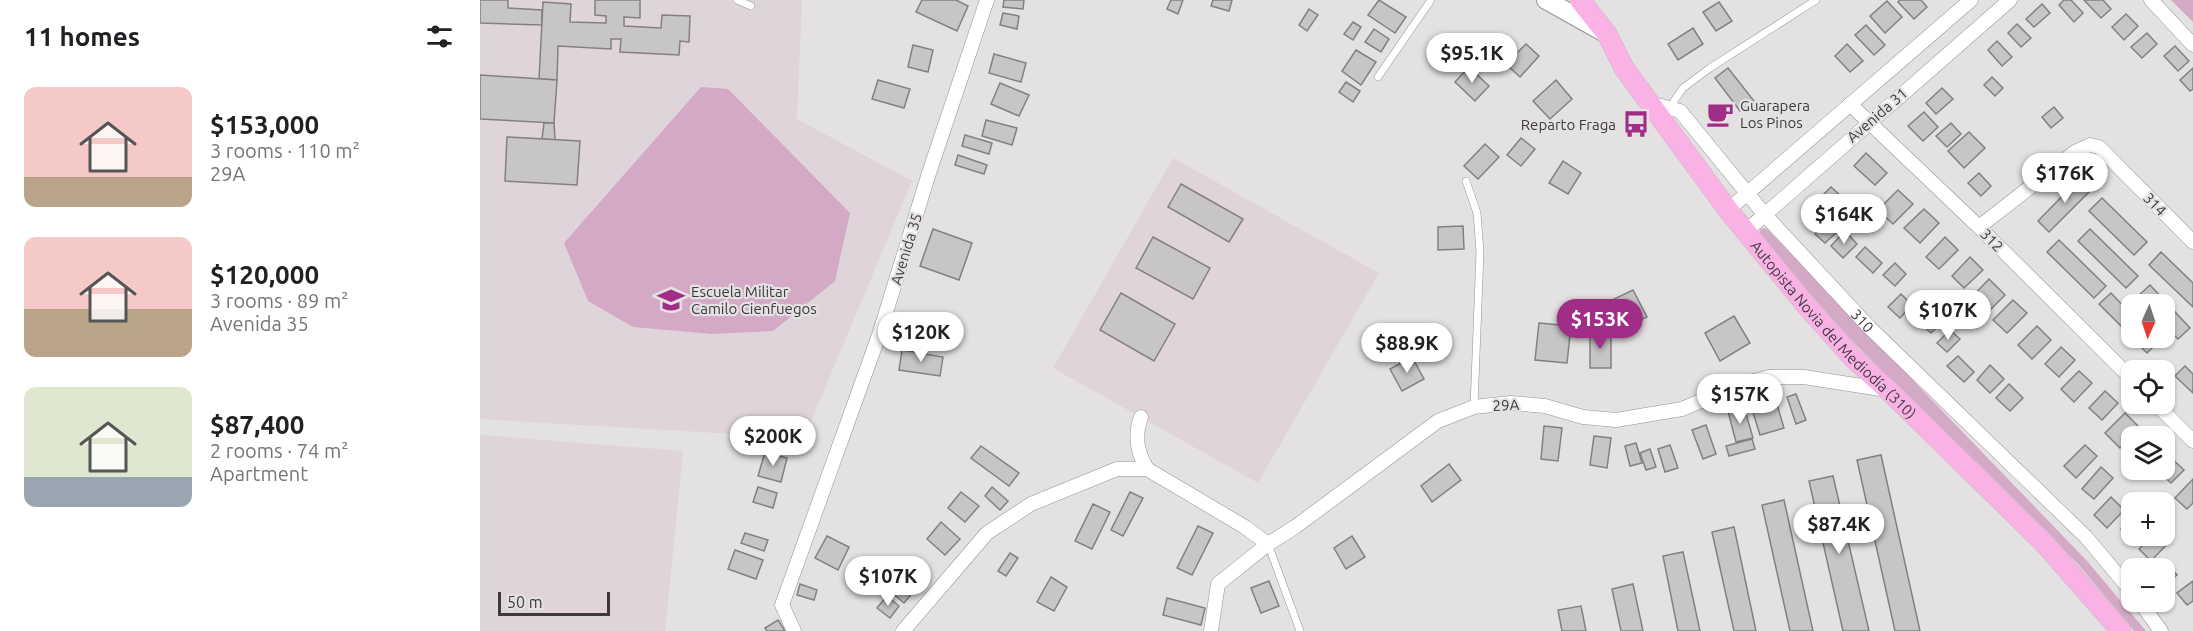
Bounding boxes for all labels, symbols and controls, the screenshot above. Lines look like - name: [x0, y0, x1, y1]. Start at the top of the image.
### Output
- icon: filters: [423, 20, 456, 53]
- text: 11 homes: [24, 22, 140, 51]
- pin: $95.1K: [1423, 33, 1521, 84]
- text: $95.1K: [1440, 41, 1504, 64]
- street label: Avenida 31: [1843, 84, 1911, 146]
- place label: Guarapera Los Pinos: [1740, 97, 1810, 131]
- cafe icon: Guarapera Los Pinos: [1705, 99, 1735, 129]
- bus stop icon: Reparto Fraga: [1621, 109, 1651, 139]
- text: $153,000: [210, 110, 319, 139]
- icon: home: [72, 111, 144, 183]
- place label: Reparto Fraga: [1521, 116, 1616, 133]
- text: 3 rooms · 110 m²: [210, 139, 360, 162]
- pin: $176K: [2023, 153, 2107, 204]
- text: $176K: [2036, 161, 2094, 184]
- text: 29A: [210, 162, 246, 185]
- street label: 314: [2140, 189, 2170, 219]
- pin: $164K: [1802, 194, 1886, 245]
- text: $164K: [1815, 202, 1873, 225]
- street label: Avenida 35: [887, 211, 925, 287]
- street label: 312: [1977, 225, 2007, 255]
- street label: Autopista Novia del Mediodía (310): [1748, 237, 1920, 422]
- text: $120,000: [210, 260, 319, 289]
- icon: home: [72, 261, 144, 333]
- place label: Escuela Militar Camilo Cienfuegos: [691, 283, 817, 317]
- school or university icon: Escuela Militar Camilo Cienfuegos: [656, 285, 686, 315]
- text: 3 rooms · 89 m²: [210, 289, 348, 312]
- pin: $107K: [1906, 290, 1990, 341]
- north arrow: [2121, 294, 2175, 348]
- map controls: [2121, 294, 2175, 612]
- text: $107K: [1919, 298, 1977, 321]
- pin: $153K: [1558, 299, 1642, 350]
- street label: 310: [1848, 305, 1878, 335]
- text: $153K: [1571, 307, 1629, 330]
- text: Avenida 35: [210, 312, 309, 335]
- pin: $120K: [879, 312, 963, 363]
- text: $120K: [892, 320, 950, 343]
- pin: $88.9K: [1358, 323, 1456, 374]
- text: $88.9K: [1375, 331, 1439, 354]
- button: locate: [2121, 360, 2175, 414]
- pin: $157K: [1698, 374, 1782, 425]
- text: $157K: [1711, 382, 1769, 405]
- street label: 29A: [1492, 396, 1520, 414]
- text: $87,400: [210, 410, 304, 439]
- icon: home: [72, 411, 144, 483]
- pin: $200K: [731, 416, 815, 467]
- text: $200K: [744, 424, 802, 447]
- button: layers: [2121, 426, 2175, 480]
- text: 2 rooms · 74 m²: [210, 439, 348, 462]
- text: Apartment: [210, 462, 308, 485]
- button: +: [2121, 492, 2175, 546]
- pin: $87.4K: [1790, 504, 1888, 555]
- text: $87.4K: [1807, 512, 1871, 535]
- pin: $107K: [846, 556, 930, 607]
- button: −: [2121, 558, 2175, 612]
- text: $107K: [859, 564, 917, 587]
- scale bar: [498, 589, 610, 616]
- text: 50 m: [507, 593, 543, 611]

